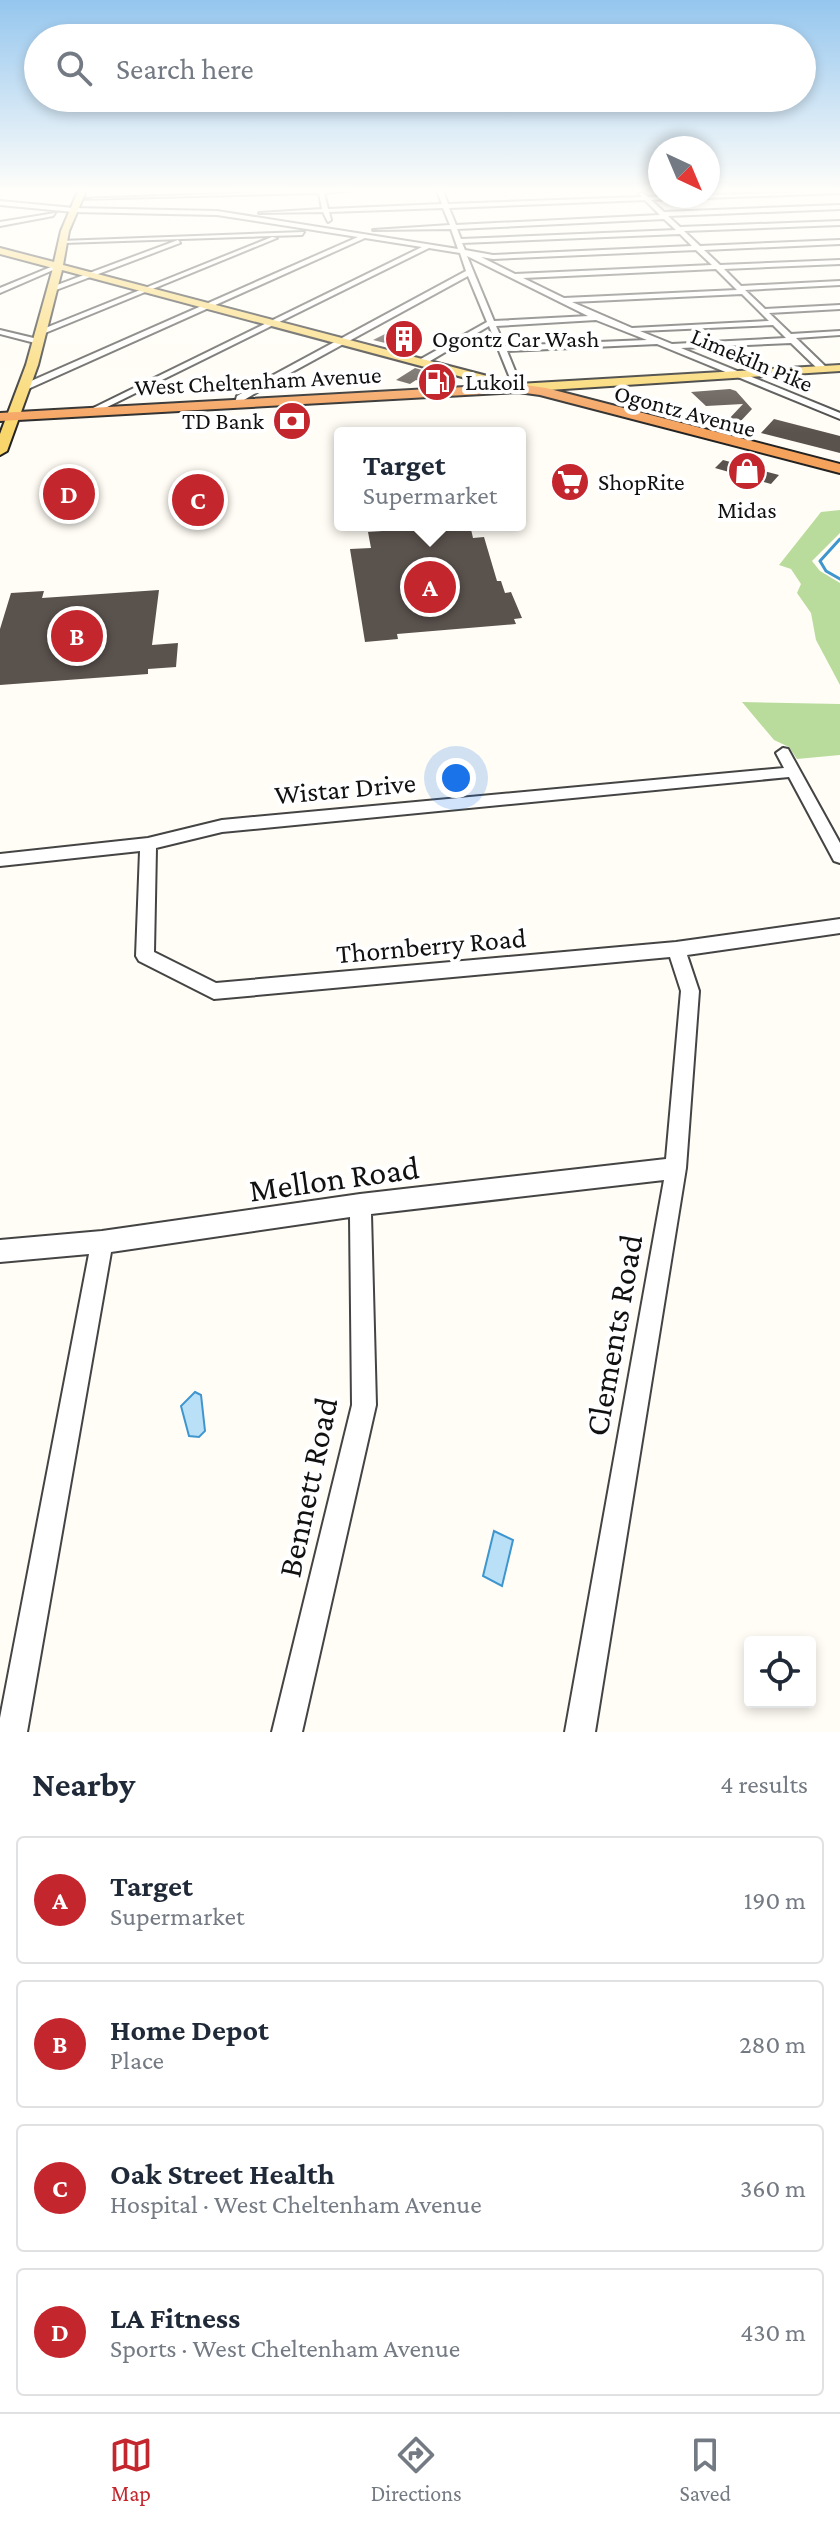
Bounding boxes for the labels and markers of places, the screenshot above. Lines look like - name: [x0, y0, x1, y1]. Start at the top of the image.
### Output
- building icon: Ogontz Car Wash: [383, 318, 425, 360]
- place label: Ogontz Car Wash: [432, 325, 599, 352]
- fuel station icon: Lukoil: [416, 361, 458, 403]
- place label: Lukoil: [465, 368, 525, 395]
- bank icon: TD Bank: [271, 400, 313, 442]
- place label: TD Bank: [182, 407, 265, 434]
- shop icon: Midas: [726, 450, 768, 492]
- supermarket icon: ShopRite: [549, 461, 591, 503]
- pin: D: [43, 464, 95, 524]
- place label: ShopRite: [598, 468, 685, 495]
- pin: C: [172, 470, 224, 530]
- place label: Midas: [717, 496, 777, 523]
- pin: A: [404, 557, 456, 617]
- pin: B: [51, 606, 103, 666]

